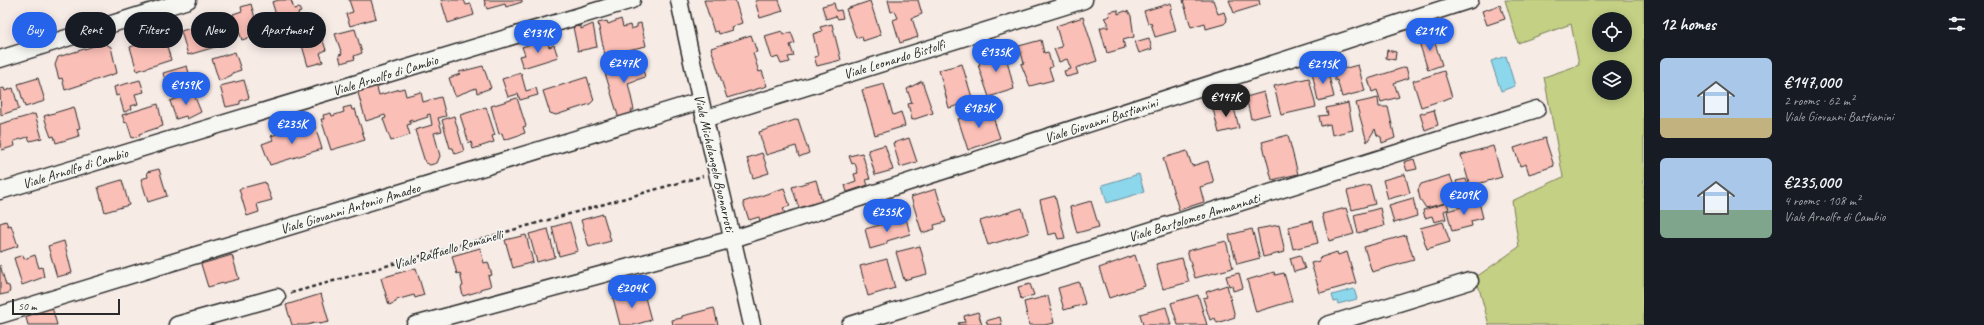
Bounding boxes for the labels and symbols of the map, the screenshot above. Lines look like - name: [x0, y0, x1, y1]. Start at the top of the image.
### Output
- pin: €211K: [1402, 18, 1458, 52]
- pin: €131K: [510, 20, 566, 54]
- street label: Viale Leonardo Bistolfi: [842, 36, 948, 83]
- pin: €135K: [968, 39, 1024, 73]
- pin: €247K: [596, 50, 652, 84]
- street label: Viale Arnolfo di Cambio: [330, 51, 441, 100]
- pin: €215K: [1295, 51, 1351, 85]
- pin: €159K: [158, 72, 214, 106]
- pin: €147K: [1198, 84, 1254, 118]
- street label: Viale Michelangelo Buonarroti: [690, 93, 739, 236]
- street label: Viale Giovanni Bastianini: [1043, 93, 1162, 147]
- pin: €185K: [951, 95, 1007, 129]
- pin: €235K: [264, 111, 320, 145]
- street label: Viale Arnolfo di Cambio: [20, 144, 131, 193]
- street label: Viale Giovanni Antonio Amadeo: [278, 179, 423, 238]
- pin: €209K: [1436, 182, 1492, 216]
- street label: Viale Bartolomeo Ammannati: [1126, 189, 1264, 246]
- pin: €255K: [859, 199, 915, 233]
- street label: Viale Raffaello Romanelli: [392, 225, 507, 273]
- pin: €204K: [604, 275, 660, 309]
- scale bar: [12, 297, 120, 316]

